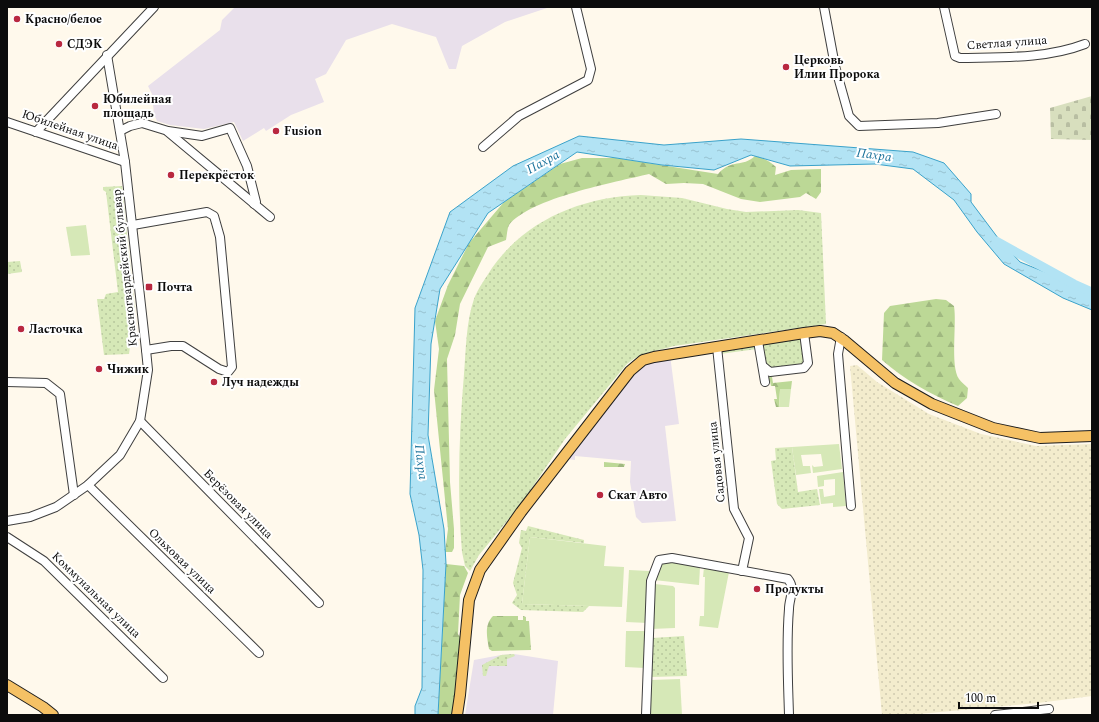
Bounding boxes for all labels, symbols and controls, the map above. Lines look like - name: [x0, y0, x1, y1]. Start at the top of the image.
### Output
- place label: Красно/белое: [25, 10, 102, 29]
- marker: Красно/белое: [12, 14, 22, 24]
- street label: Светлая улица: [966, 31, 1048, 55]
- place label: СДЭК: [67, 35, 103, 54]
- marker: СДЭК: [54, 39, 64, 49]
- place label: Церковь Илии Пророка: [794, 51, 881, 84]
- marker: Церковь Илии Пророка: [781, 62, 791, 72]
- place label: Юбилейная площадь: [103, 90, 171, 123]
- marker: Юбилейная площадь: [90, 101, 100, 111]
- street label: Юбилейная улица: [19, 105, 121, 155]
- place label: Fusion: [284, 122, 322, 141]
- marker: Fusion: [271, 126, 281, 136]
- water label: Пахра: [855, 143, 893, 167]
- water label: Пахра: [523, 145, 564, 179]
- place label: Перекрёсток: [179, 166, 255, 185]
- marker: Перекрёсток: [166, 170, 176, 180]
- street label: Красногвардейский бульвар: [107, 188, 143, 348]
- place label: Почта: [157, 278, 193, 297]
- marker: Почта: [144, 282, 154, 292]
- place label: Ласточка: [29, 320, 83, 339]
- marker: Ласточка: [16, 324, 26, 334]
- place label: Чижик: [107, 360, 150, 379]
- marker: Чижик: [94, 364, 104, 374]
- place label: Луч надежды: [222, 373, 299, 392]
- marker: Луч надежды: [209, 377, 219, 387]
- street label: Садовая улица: [703, 420, 731, 504]
- water label: Пахра: [409, 443, 433, 481]
- street label: Берёзовая улица: [199, 465, 277, 543]
- place label: Скат Авто: [608, 486, 668, 505]
- marker: Скат Авто: [595, 490, 605, 500]
- street label: Ольховая улица: [144, 524, 220, 599]
- street label: Коммунальная улица: [47, 547, 145, 643]
- place label: Продукты: [765, 580, 824, 599]
- marker: Продукты: [752, 584, 762, 594]
- scale bar: [959, 684, 1038, 710]
- text: 100 m: [965, 689, 996, 708]

